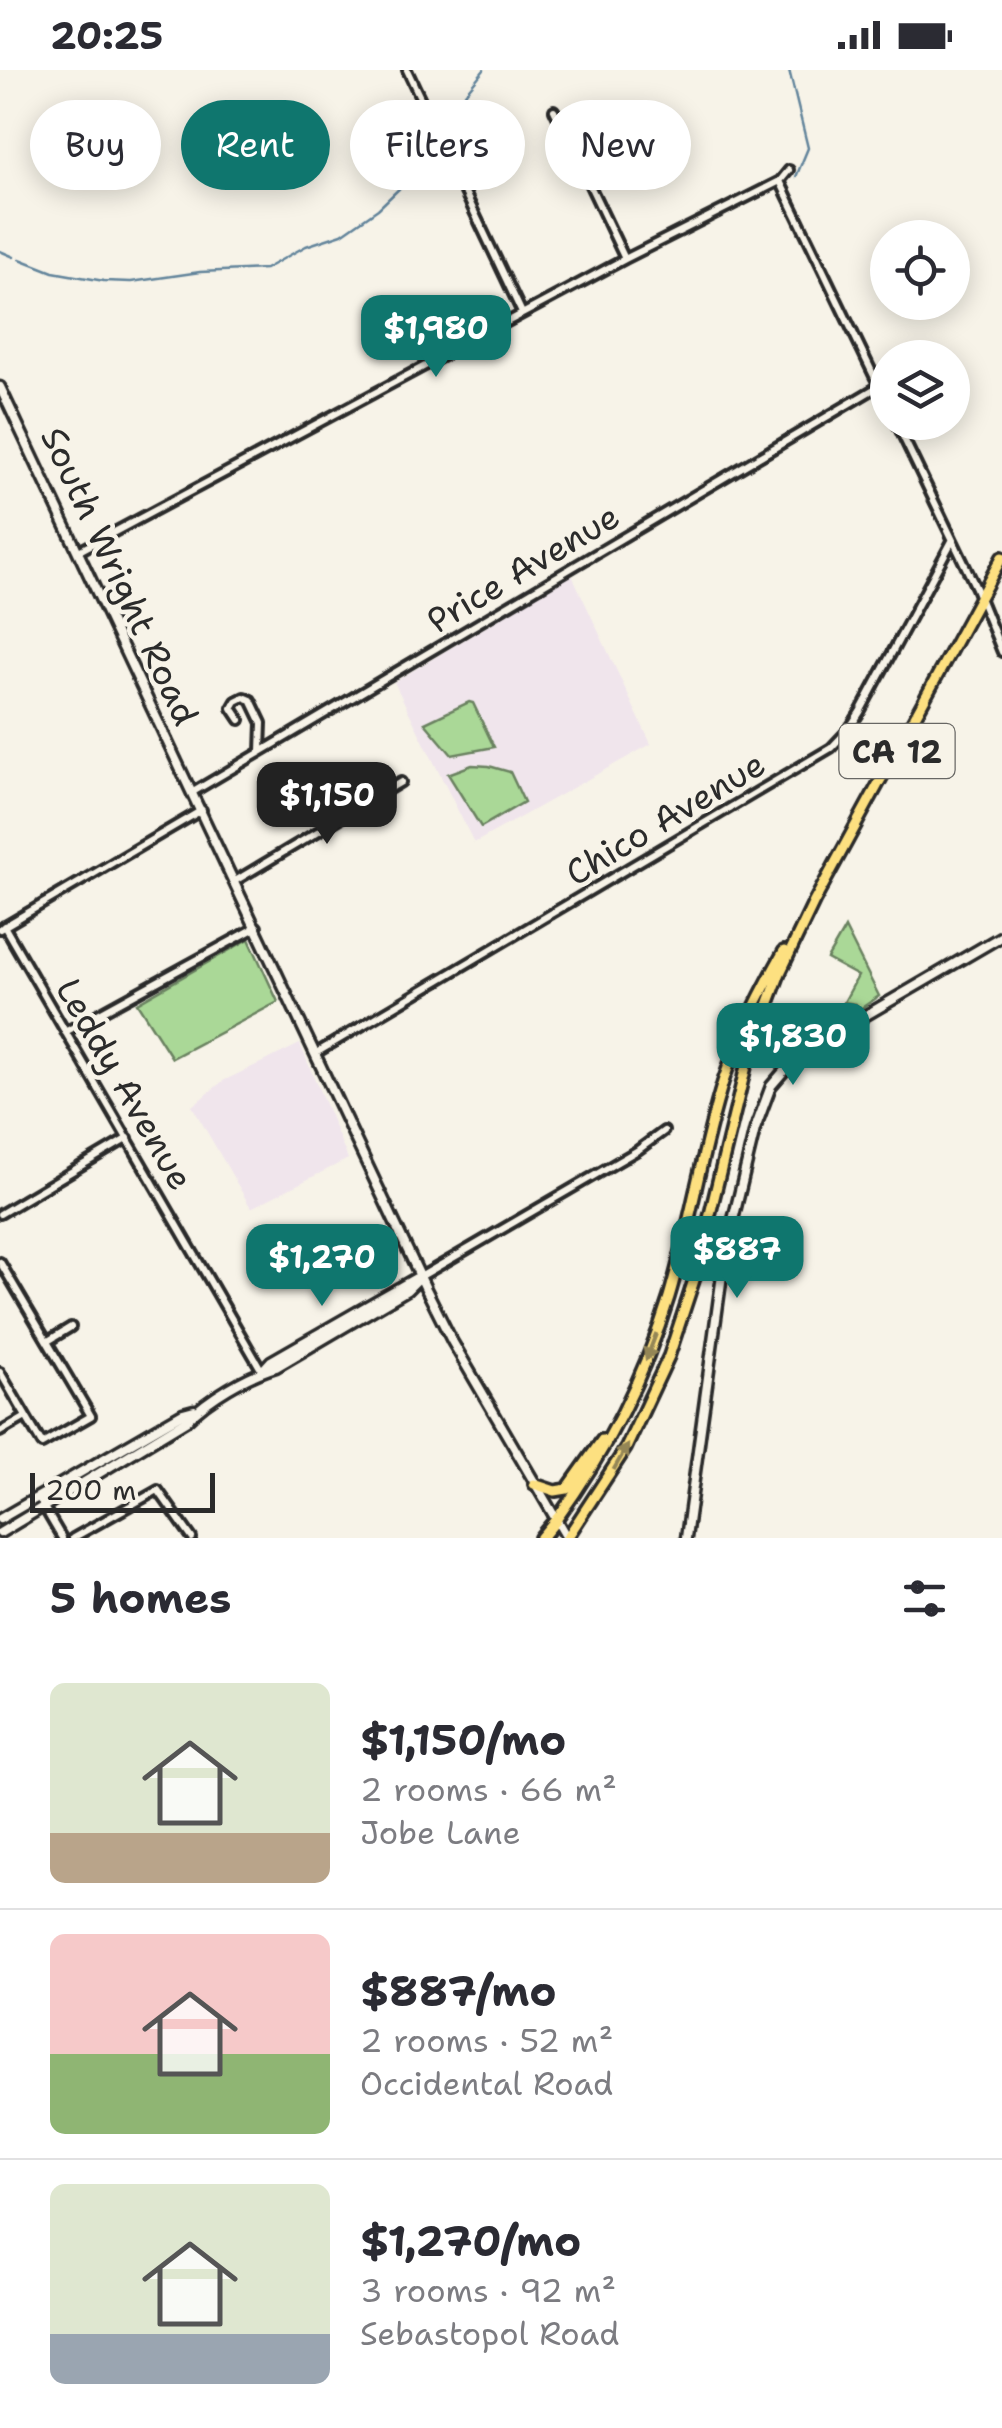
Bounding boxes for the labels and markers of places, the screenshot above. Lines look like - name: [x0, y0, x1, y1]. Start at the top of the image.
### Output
- pin: $1,980: [355, 295, 517, 380]
- pin: $1,150: [246, 762, 408, 847]
- pin: $1,830: [712, 1003, 874, 1088]
- pin: $887: [678, 1216, 796, 1301]
- pin: $1,270: [241, 1224, 403, 1309]

